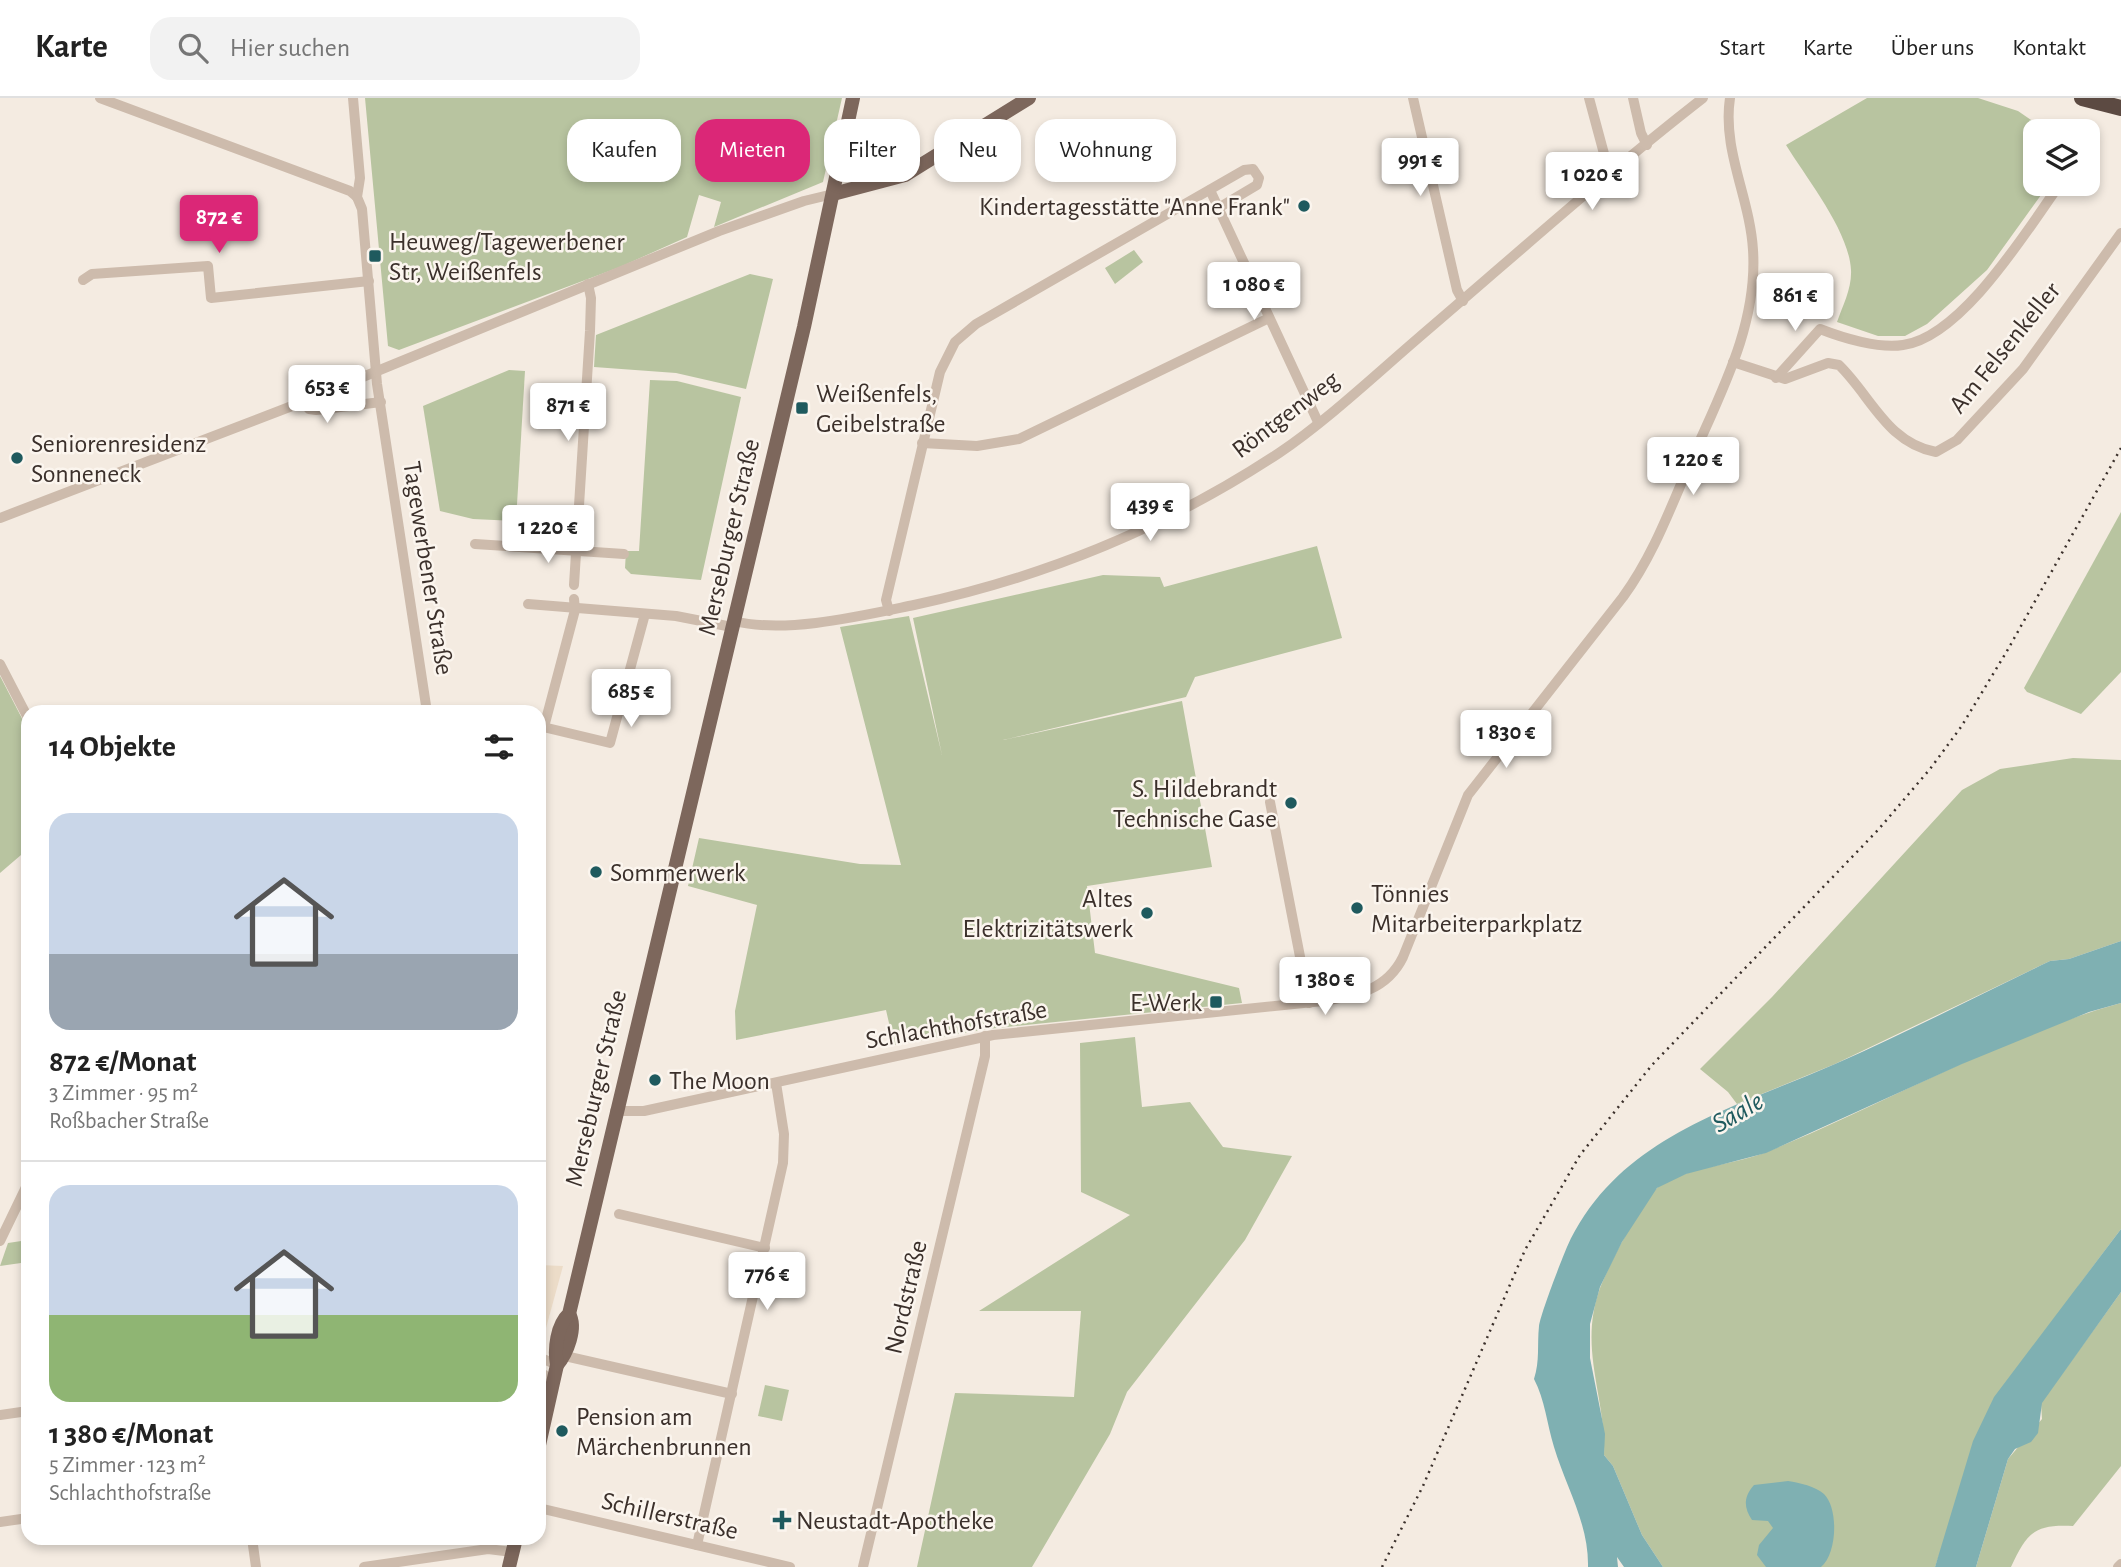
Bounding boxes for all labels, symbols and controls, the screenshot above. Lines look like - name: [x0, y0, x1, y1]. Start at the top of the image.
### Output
- search box: [150, 17, 640, 80]
- icon: search: [174, 29, 212, 67]
- text: Karte: [35, 31, 108, 64]
- text: Hier suchen: [230, 35, 350, 61]
- text: Start: [1720, 36, 1765, 60]
- text: Karte: [1803, 36, 1853, 60]
- text: Über uns: [1891, 36, 1974, 60]
- text: Kontakt: [2012, 36, 2086, 60]
- chip: Kaufen: [567, 119, 681, 182]
- chip: Mieten: [695, 119, 810, 182]
- chip: Filter: [824, 119, 920, 182]
- chip: Neu: [934, 119, 1021, 182]
- chip: Wohnung: [1035, 119, 1176, 182]
- map controls: [2023, 119, 2100, 196]
- button: layers: [2023, 119, 2100, 196]
- pin: 991 €: [1371, 139, 1469, 198]
- text: 991 €: [1398, 149, 1442, 172]
- pin: 1 020 €: [1527, 152, 1657, 212]
- text: 1 020 €: [1562, 163, 1622, 186]
- place label: Kindertagesstätte "Anne Frank": [979, 194, 1290, 220]
- pin: 872 €: [170, 195, 268, 255]
- marker: Kindertagesstätte "Anne Frank": [1296, 198, 1312, 214]
- text: 872 €: [196, 206, 242, 229]
- place label: Heuweg/Tagewerbener Str, Weißenfels: [389, 229, 625, 285]
- marker: Heuweg/Tagewerbener Str, Weißenfels: [367, 248, 383, 264]
- pin: 1 080 €: [1189, 262, 1319, 322]
- text: 1 080 €: [1223, 273, 1285, 296]
- pin: 861 €: [1746, 274, 1844, 333]
- street label: Am Felsenkeller: [1944, 277, 2066, 418]
- text: 861 €: [1773, 284, 1817, 307]
- pin: 653 €: [278, 366, 376, 425]
- street label: Röntgenweg: [1227, 366, 1344, 463]
- text: 653 €: [304, 376, 350, 399]
- place label: Weißenfels, Geibelstraße: [816, 381, 946, 437]
- pin: 871 €: [519, 384, 617, 443]
- text: 871 €: [546, 394, 590, 417]
- marker: Weißenfels, Geibelstraße: [794, 400, 810, 416]
- place label: Seniorenresidenz Sonneneck: [31, 431, 206, 487]
- street label: Merseburger Straße: [694, 436, 764, 638]
- pin: 1 220 €: [1628, 438, 1758, 497]
- text: 1 220 €: [1663, 448, 1723, 471]
- marker: Seniorenresidenz Sonneneck: [9, 450, 25, 466]
- street label: Tagewerbener Straße: [398, 460, 458, 677]
- pin: 439 €: [1101, 484, 1199, 543]
- text: 439 €: [1127, 494, 1173, 517]
- pin: 1 220 €: [483, 505, 613, 565]
- text: 1 220 €: [518, 516, 578, 539]
- pin: 685 €: [582, 670, 680, 729]
- text: 685 €: [608, 680, 654, 703]
- pin: 1 830 €: [1441, 710, 1571, 770]
- text: 1 830 €: [1476, 721, 1536, 744]
- icon: filters: [480, 728, 518, 766]
- text: 14 Objekte: [49, 732, 176, 762]
- place label: S. Hildebrandt Technische Gase: [1113, 776, 1277, 832]
- marker: S. Hildebrandt Technische Gase: [1283, 795, 1299, 811]
- icon: home: [221, 859, 347, 985]
- place label: Sommerwerk: [610, 860, 746, 886]
- marker: Sommerwerk: [588, 864, 604, 880]
- place label: Tönnies Mitarbeiterparkplatz: [1371, 881, 1582, 937]
- place label: Altes Elektrizitätswerk: [963, 886, 1133, 942]
- marker: Tönnies Mitarbeiterparkplatz: [1349, 900, 1365, 916]
- marker: Altes Elektrizitätswerk: [1139, 905, 1155, 921]
- pin: 1 380 €: [1260, 958, 1390, 1017]
- text: 1 380 €: [1295, 968, 1355, 991]
- street label: Merseburger Straße: [561, 987, 631, 1189]
- place label: E-Werk: [1130, 990, 1202, 1016]
- marker: E-Werk: [1208, 994, 1224, 1010]
- street label: Schlachthofstraße: [863, 996, 1049, 1054]
- text: 872 €/Monat: [49, 1047, 196, 1077]
- place label: The Moon: [669, 1068, 770, 1094]
- marker: The Moon: [647, 1072, 663, 1088]
- text: 3 Zimmer · 95 m²: [49, 1082, 198, 1105]
- water label: Saale: [1708, 1087, 1768, 1138]
- text: Roßbacher Straße: [49, 1110, 209, 1133]
- icon: home: [221, 1231, 347, 1357]
- street label: Nordstraße: [880, 1238, 932, 1357]
- pin: 776 €: [718, 1252, 816, 1312]
- text: 776 €: [744, 1263, 790, 1286]
- place label: Pension am Märchenbrunnen: [576, 1404, 752, 1460]
- text: 1 380 €/Monat: [49, 1419, 213, 1449]
- marker: Pension am Märchenbrunnen: [554, 1423, 570, 1439]
- text: 5 Zimmer · 123 m²: [49, 1454, 206, 1477]
- text: Schlachthofstraße: [49, 1482, 211, 1505]
- street label: Schillerstraße: [599, 1488, 741, 1544]
- place label: Neustadt-Apotheke: [796, 1508, 994, 1534]
- marker: Neustadt-Apotheke: [774, 1512, 790, 1528]

